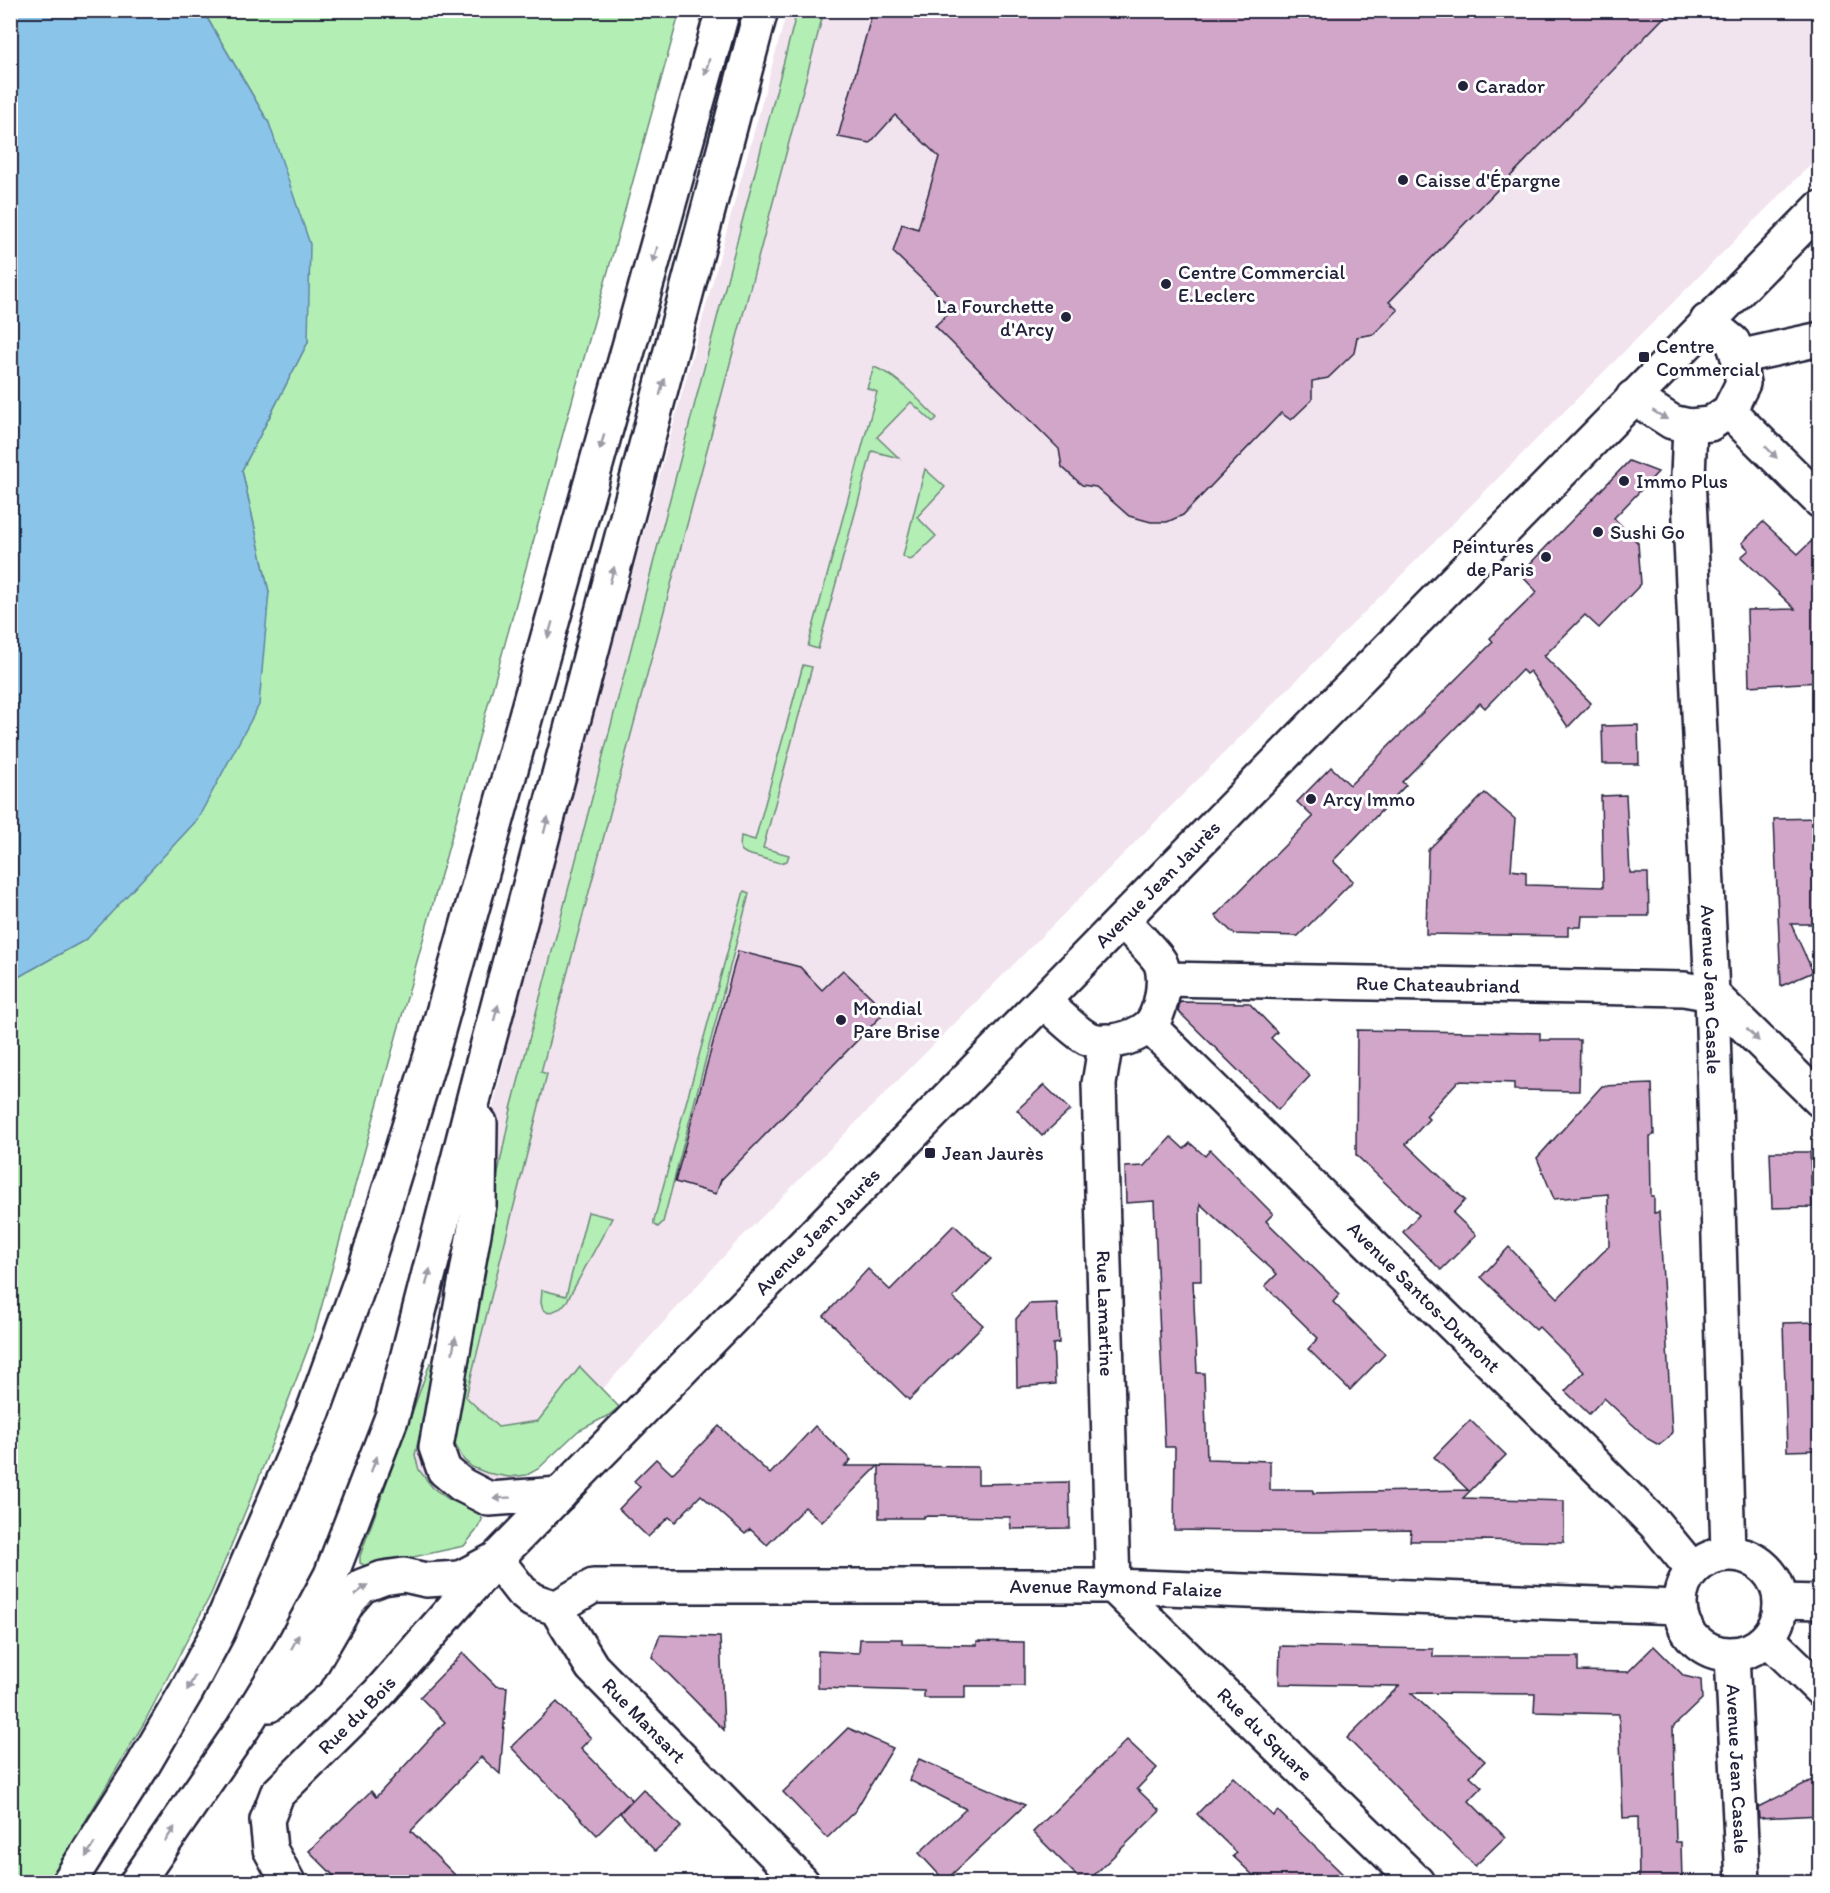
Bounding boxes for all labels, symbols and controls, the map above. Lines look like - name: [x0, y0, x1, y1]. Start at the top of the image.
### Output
- one-way arrow: [702, 58, 712, 76]
- place label: Carador: [1475, 74, 1545, 98]
- marker: Carador: [1456, 79, 1470, 93]
- place label: Caisse d'Épargne: [1415, 168, 1561, 192]
- marker: Caisse d'Épargne: [1396, 173, 1410, 187]
- one-way arrow: [650, 246, 659, 264]
- place label: Centre Commercial E.Leclerc: [1178, 260, 1345, 307]
- marker: Centre Commercial E.Leclerc: [1159, 277, 1173, 291]
- place label: La Fourchette d'Arcy: [936, 294, 1055, 341]
- marker: La Fourchette d'Arcy: [1059, 310, 1073, 324]
- place label: Centre Commercial: [1656, 334, 1760, 381]
- marker: Centre Commercial: [1637, 350, 1651, 364]
- one-way arrow: [657, 378, 667, 396]
- one-way arrow: [1652, 410, 1668, 421]
- one-way arrow: [597, 434, 606, 452]
- one-way arrow: [1763, 445, 1777, 459]
- place label: Immo Plus: [1636, 469, 1728, 493]
- marker: Immo Plus: [1617, 474, 1631, 488]
- place label: Sushi Go: [1610, 520, 1685, 544]
- marker: Sushi Go: [1591, 525, 1605, 539]
- place label: Peintures de Paris: [1452, 534, 1534, 581]
- marker: Peintures de Paris: [1539, 550, 1553, 564]
- one-way arrow: [608, 566, 617, 584]
- one-way arrow: [544, 621, 554, 639]
- place label: Arcy Immo: [1323, 787, 1415, 811]
- marker: Arcy Immo: [1304, 792, 1318, 806]
- street label: Avenue Jean Jaurès: [1090, 815, 1225, 953]
- one-way arrow: [542, 816, 551, 834]
- street label: Avenue Jean Casale: [1696, 904, 1726, 1075]
- street label: Rue Chateaubriand: [1356, 971, 1520, 998]
- place label: Mondial Pare Brise: [853, 996, 940, 1043]
- one-way arrow: [492, 1004, 501, 1022]
- marker: Mondial Pare Brise: [834, 1013, 848, 1027]
- one-way arrow: [1746, 1028, 1760, 1042]
- place label: Jean Jaurès: [942, 1141, 1044, 1165]
- marker: Jean Jaurès: [923, 1146, 937, 1160]
- street label: Avenue Jean Jaurès: [750, 1162, 885, 1300]
- street label: Avenue Santos-Dumont: [1343, 1216, 1506, 1378]
- street label: Rue Lamartine: [1092, 1250, 1119, 1377]
- one-way arrow: [423, 1268, 433, 1286]
- one-way arrow: [450, 1336, 459, 1355]
- one-way arrow: [369, 1455, 379, 1473]
- one-way arrow: [493, 1494, 512, 1503]
- street label: Avenue Raymond Falaize: [1010, 1574, 1223, 1602]
- one-way arrow: [353, 1584, 369, 1596]
- one-way arrow: [290, 1634, 300, 1651]
- street label: Rue du Bois: [313, 1670, 401, 1759]
- street label: Rue Mansart: [597, 1673, 691, 1768]
- one-way arrow: [186, 1675, 196, 1692]
- street label: Rue du Square: [1212, 1682, 1318, 1786]
- street label: Avenue Jean Casale: [1721, 1683, 1754, 1854]
- one-way arrow: [164, 1826, 175, 1842]
- one-way arrow: [85, 1842, 96, 1859]

